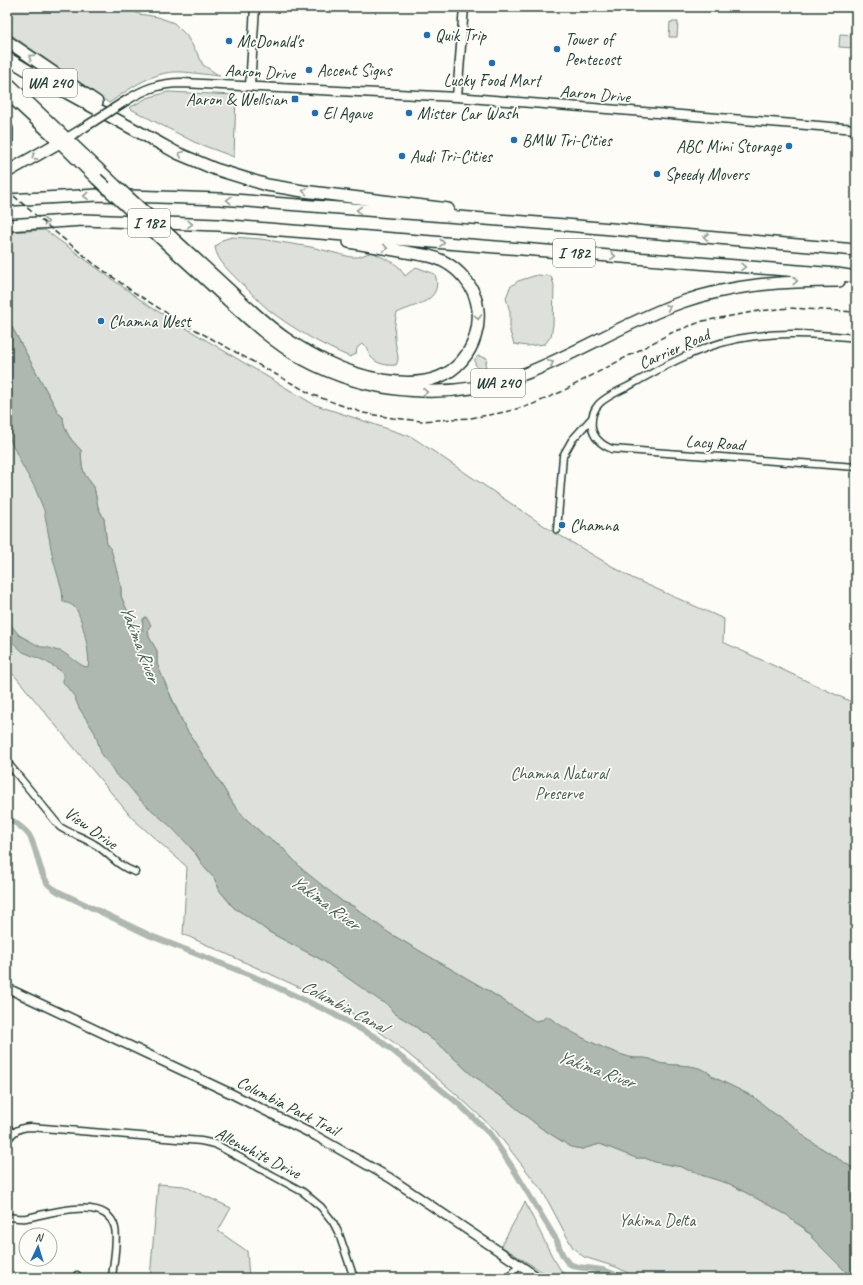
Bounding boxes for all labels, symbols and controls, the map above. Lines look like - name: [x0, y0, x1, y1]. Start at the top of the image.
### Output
- place label: Quik Trip: [435, 25, 488, 46]
- place label: Tower of Pentecost: [565, 29, 623, 70]
- marker: Quik Trip: [422, 30, 432, 40]
- place label: McDonald's: [237, 31, 305, 52]
- marker: McDonald's: [224, 36, 234, 46]
- marker: Tower of Pentecost: [552, 44, 562, 54]
- one-way arrow: [28, 54, 35, 62]
- marker: Lucky Food Mart: [487, 58, 497, 68]
- street label: Aaron Drive: [224, 60, 297, 84]
- place label: Accent Signs: [317, 60, 394, 81]
- marker: Accent Signs: [304, 65, 314, 75]
- road number: WA 240: [23, 69, 77, 97]
- place label: Lucky Food Mart: [444, 70, 543, 91]
- street label: Aaron Drive: [559, 80, 632, 108]
- place label: Aaron & Wellsian: [186, 89, 288, 110]
- marker: Aaron & Wellsian: [290, 94, 300, 104]
- place label: El Agave: [323, 103, 374, 124]
- place label: Mister Car Wash: [417, 103, 518, 124]
- marker: El Agave: [310, 108, 320, 118]
- marker: Mister Car Wash: [404, 108, 414, 118]
- place label: BMW Tri-Cities: [522, 130, 613, 151]
- marker: BMW Tri-Cities: [509, 135, 519, 145]
- place label: ABC Mini Storage: [676, 136, 782, 157]
- marker: ABC Mini Storage: [784, 141, 794, 151]
- place label: Audi Tri-Cities: [410, 146, 493, 167]
- one-way arrow: [177, 151, 184, 159]
- marker: Audi Tri-Cities: [397, 151, 407, 161]
- one-way arrow: [30, 152, 38, 159]
- place label: Speedy Movers: [665, 164, 751, 185]
- marker: Speedy Movers: [652, 169, 662, 179]
- one-way arrow: [302, 187, 308, 196]
- one-way arrow: [83, 192, 89, 200]
- one-way arrow: [226, 195, 232, 204]
- one-way arrow: [356, 205, 362, 214]
- road number: I 182: [128, 209, 170, 237]
- one-way arrow: [43, 218, 49, 227]
- one-way arrow: [187, 220, 193, 228]
- one-way arrow: [702, 233, 709, 242]
- one-way arrow: [439, 238, 445, 247]
- road number: I 182: [553, 239, 595, 267]
- one-way arrow: [381, 243, 388, 252]
- one-way arrow: [610, 252, 616, 261]
- one-way arrow: [740, 262, 746, 271]
- one-way arrow: [792, 277, 798, 285]
- one-way arrow: [665, 304, 672, 312]
- place label: Chamna West: [109, 311, 193, 332]
- one-way arrow: [473, 314, 482, 320]
- marker: Chamna West: [96, 316, 106, 326]
- street label: Carrier Road: [635, 323, 715, 374]
- one-way arrow: [546, 360, 554, 368]
- road number: WA 240: [471, 369, 525, 397]
- one-way arrow: [422, 387, 429, 396]
- street label: Lacy Road: [685, 430, 747, 456]
- place label: Chamna: [570, 515, 619, 536]
- marker: Chamna: [557, 520, 567, 530]
- water label: Yakima River: [115, 602, 166, 687]
- park label: Chamna Natural Preserve: [510, 763, 611, 804]
- street label: View Drive: [60, 802, 123, 855]
- water label: Yakima River: [286, 870, 367, 936]
- water label: Columbia Canal: [298, 974, 396, 1040]
- water label: Yakima River: [555, 1045, 641, 1094]
- street label: Columbia Park Trail: [233, 1071, 345, 1142]
- street label: Allenwhite Drive: [212, 1123, 305, 1184]
- park label: Yakima Delta: [619, 1210, 696, 1231]
- north arrow: [18, 1227, 58, 1267]
- text: N: [35, 1230, 45, 1244]

